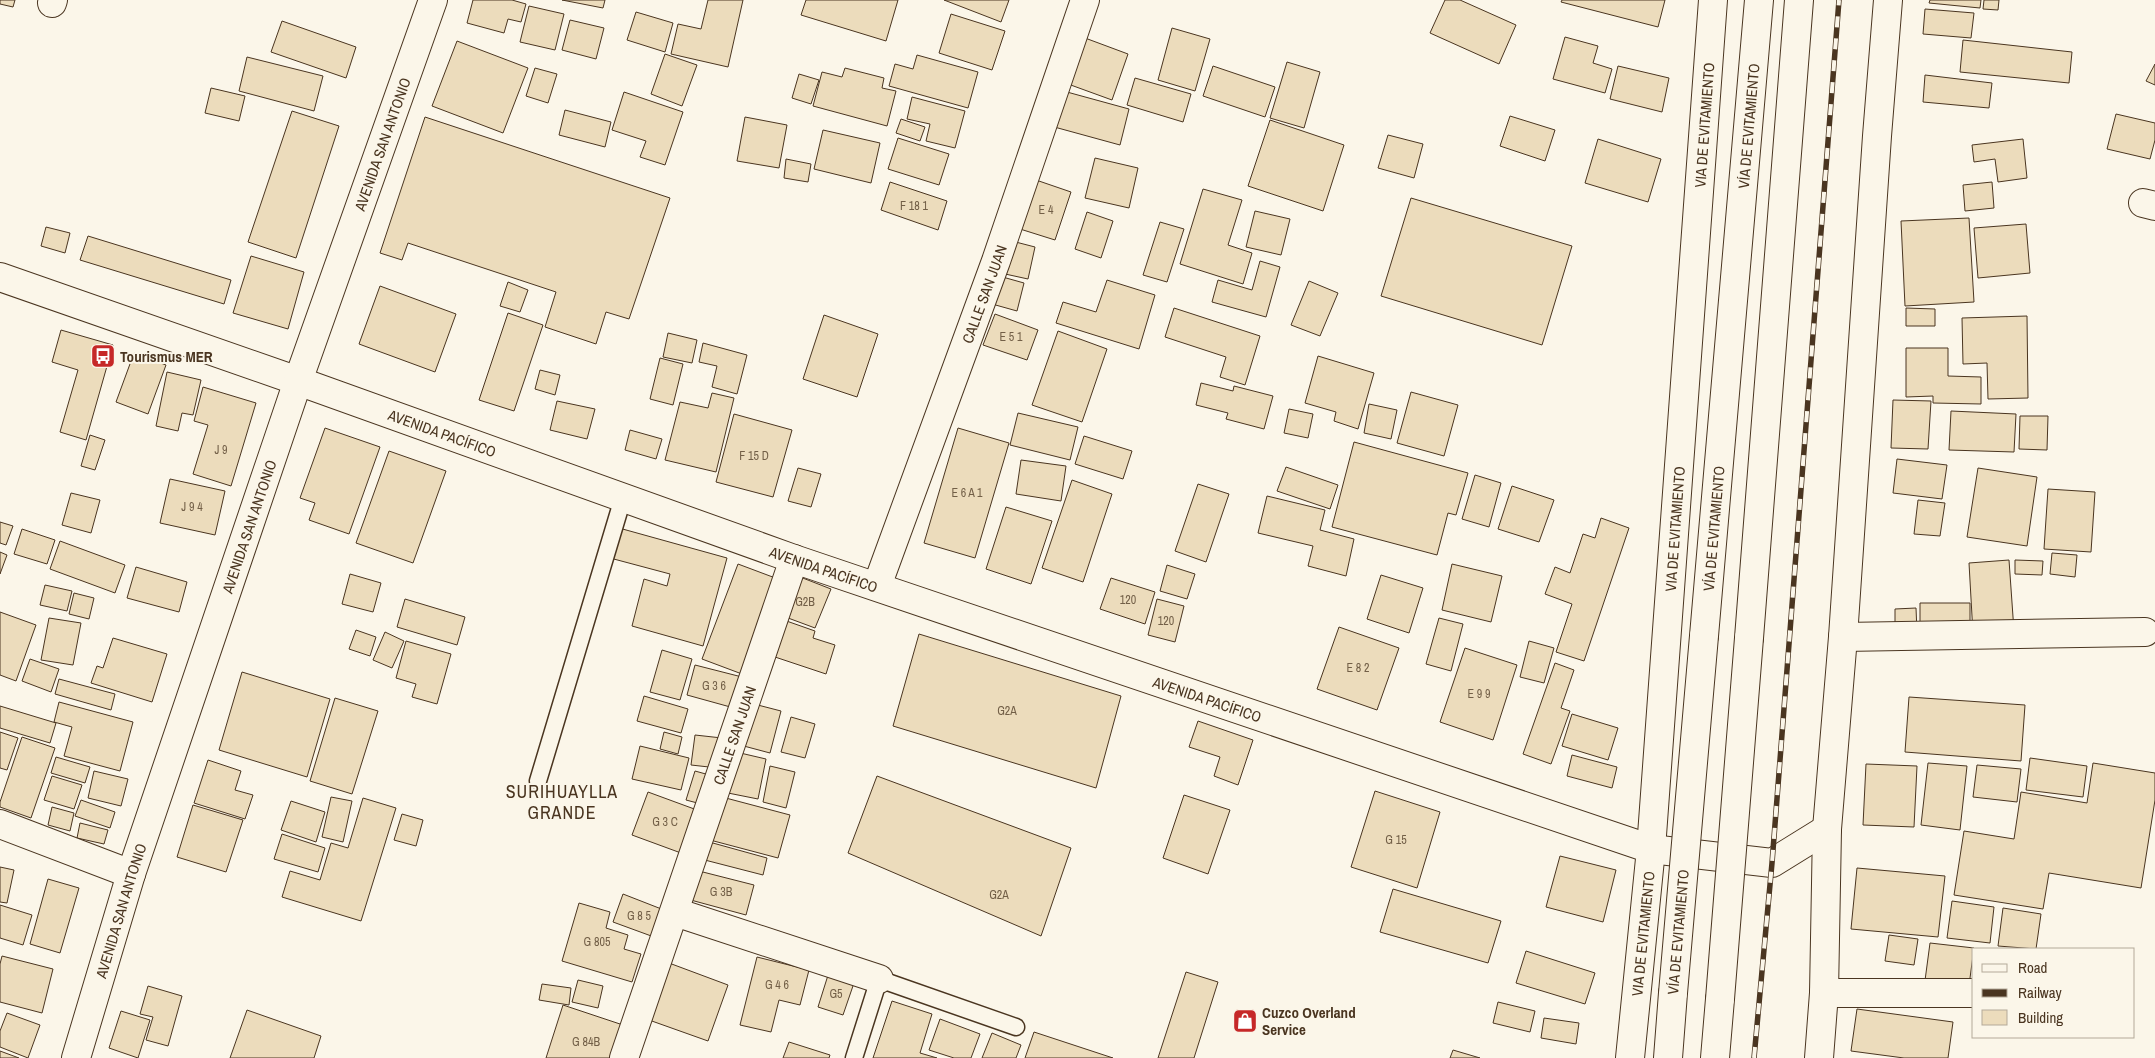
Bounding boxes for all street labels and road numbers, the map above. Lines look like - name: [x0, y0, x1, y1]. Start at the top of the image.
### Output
- street label: VIA DE EVITAMIENTO: [1689, 62, 1719, 188]
- street label: VÍA DE EVITAMIENTO: [1732, 62, 1764, 189]
- street label: AVENIDA SAN ANTONIO: [348, 75, 415, 214]
- street label: CALLE SAN JUAN: [956, 242, 1011, 346]
- street label: AVENIDA PACÍFICO: [385, 403, 499, 462]
- street label: AVENIDA SAN ANTONIO: [216, 457, 281, 597]
- street label: VÍA DE EVITAMIENTO: [1697, 465, 1729, 592]
- street label: VIA DE EVITAMIENTO: [1659, 466, 1689, 592]
- street label: AVENIDA PACÍFICO: [766, 540, 881, 597]
- street label: AVENIDA PACÍFICO: [1149, 670, 1264, 727]
- street label: CALLE SAN JUAN: [707, 683, 761, 788]
- street label: AVENIDA SAN ANTONIO: [90, 840, 151, 981]
- street label: VÍA DE EVITAMIENTO: [1662, 869, 1694, 995]
- street label: VIA DE EVITAMIENTO: [1626, 870, 1659, 997]

